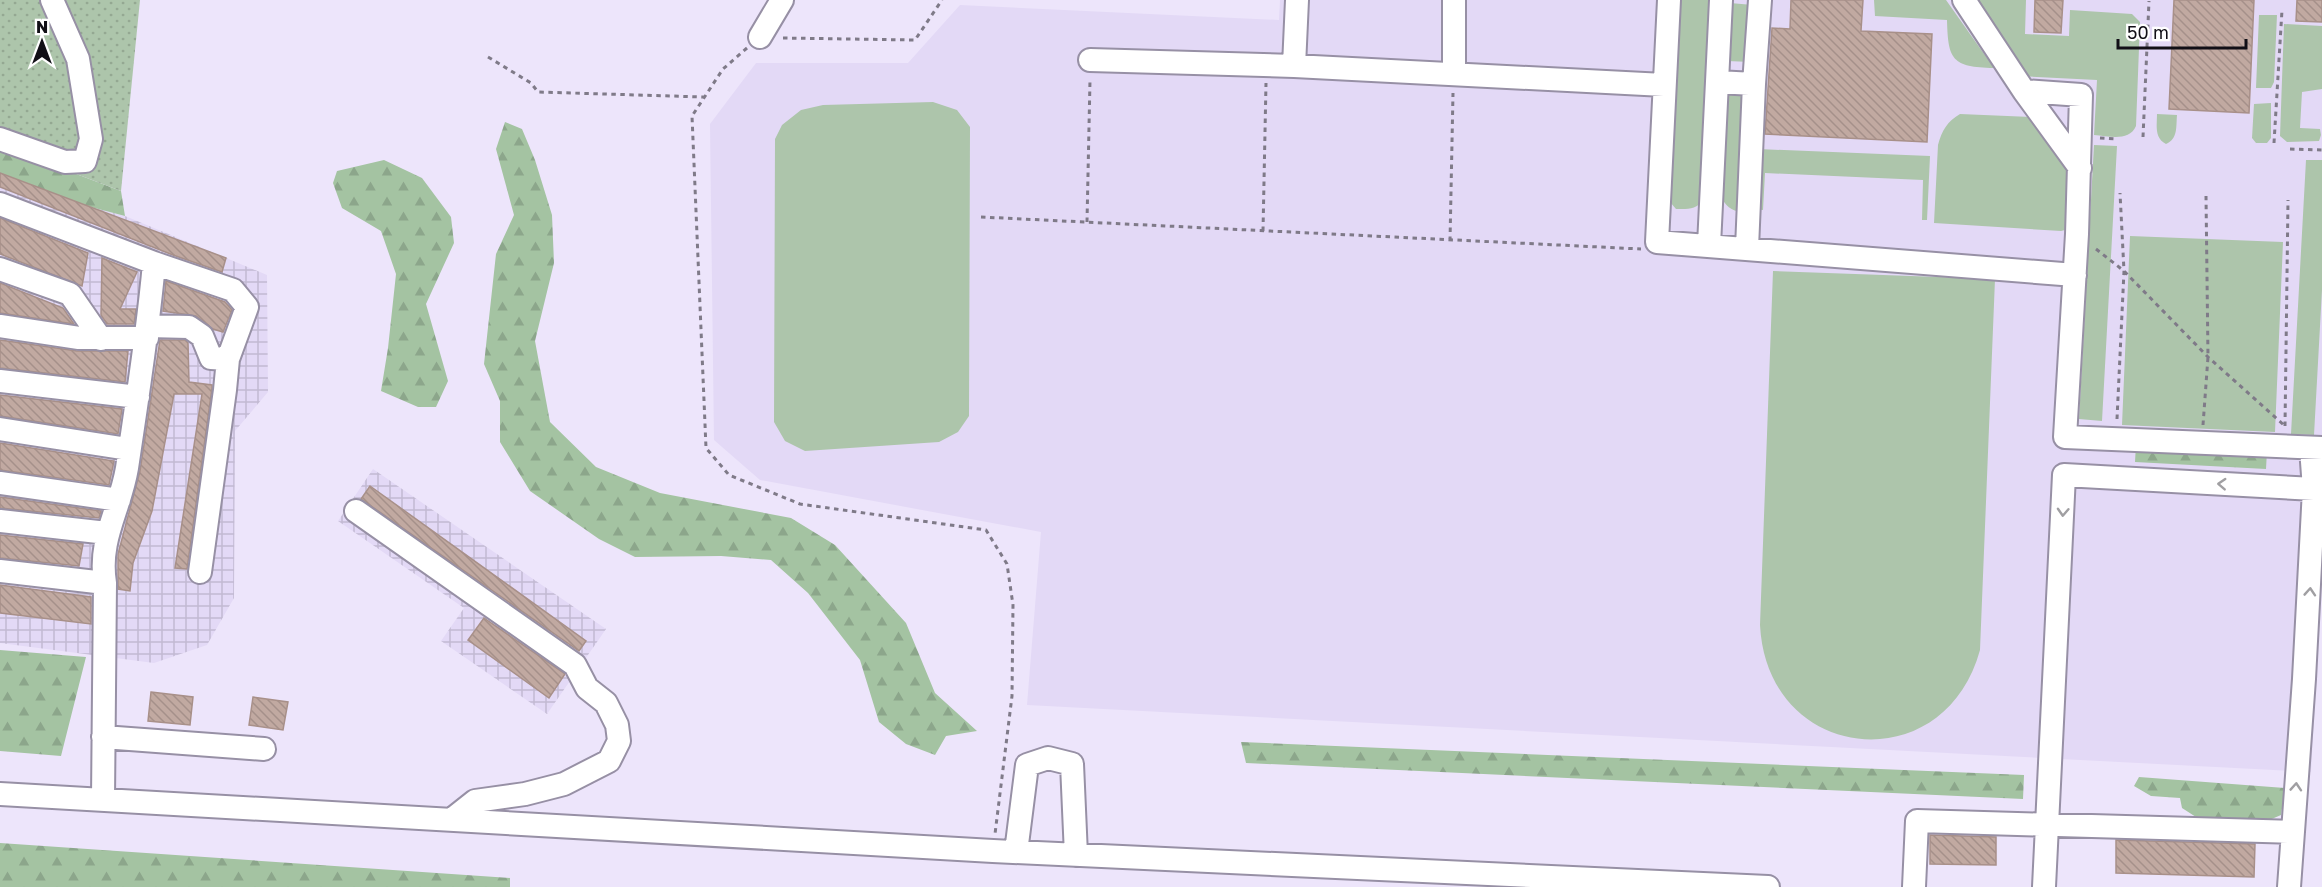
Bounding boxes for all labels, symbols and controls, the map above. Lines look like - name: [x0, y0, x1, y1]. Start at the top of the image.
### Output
- north arrow: [12, 12, 72, 72]
- scale bar: [2118, 12, 2246, 50]
- text: N: [36, 17, 48, 37]
- text: 50 m: [2127, 21, 2169, 43]
- one-way arrow: [2218, 478, 2227, 491]
- one-way arrow: [2056, 508, 2069, 517]
- one-way arrow: [2303, 588, 2316, 597]
- one-way arrow: [2289, 782, 2302, 791]

